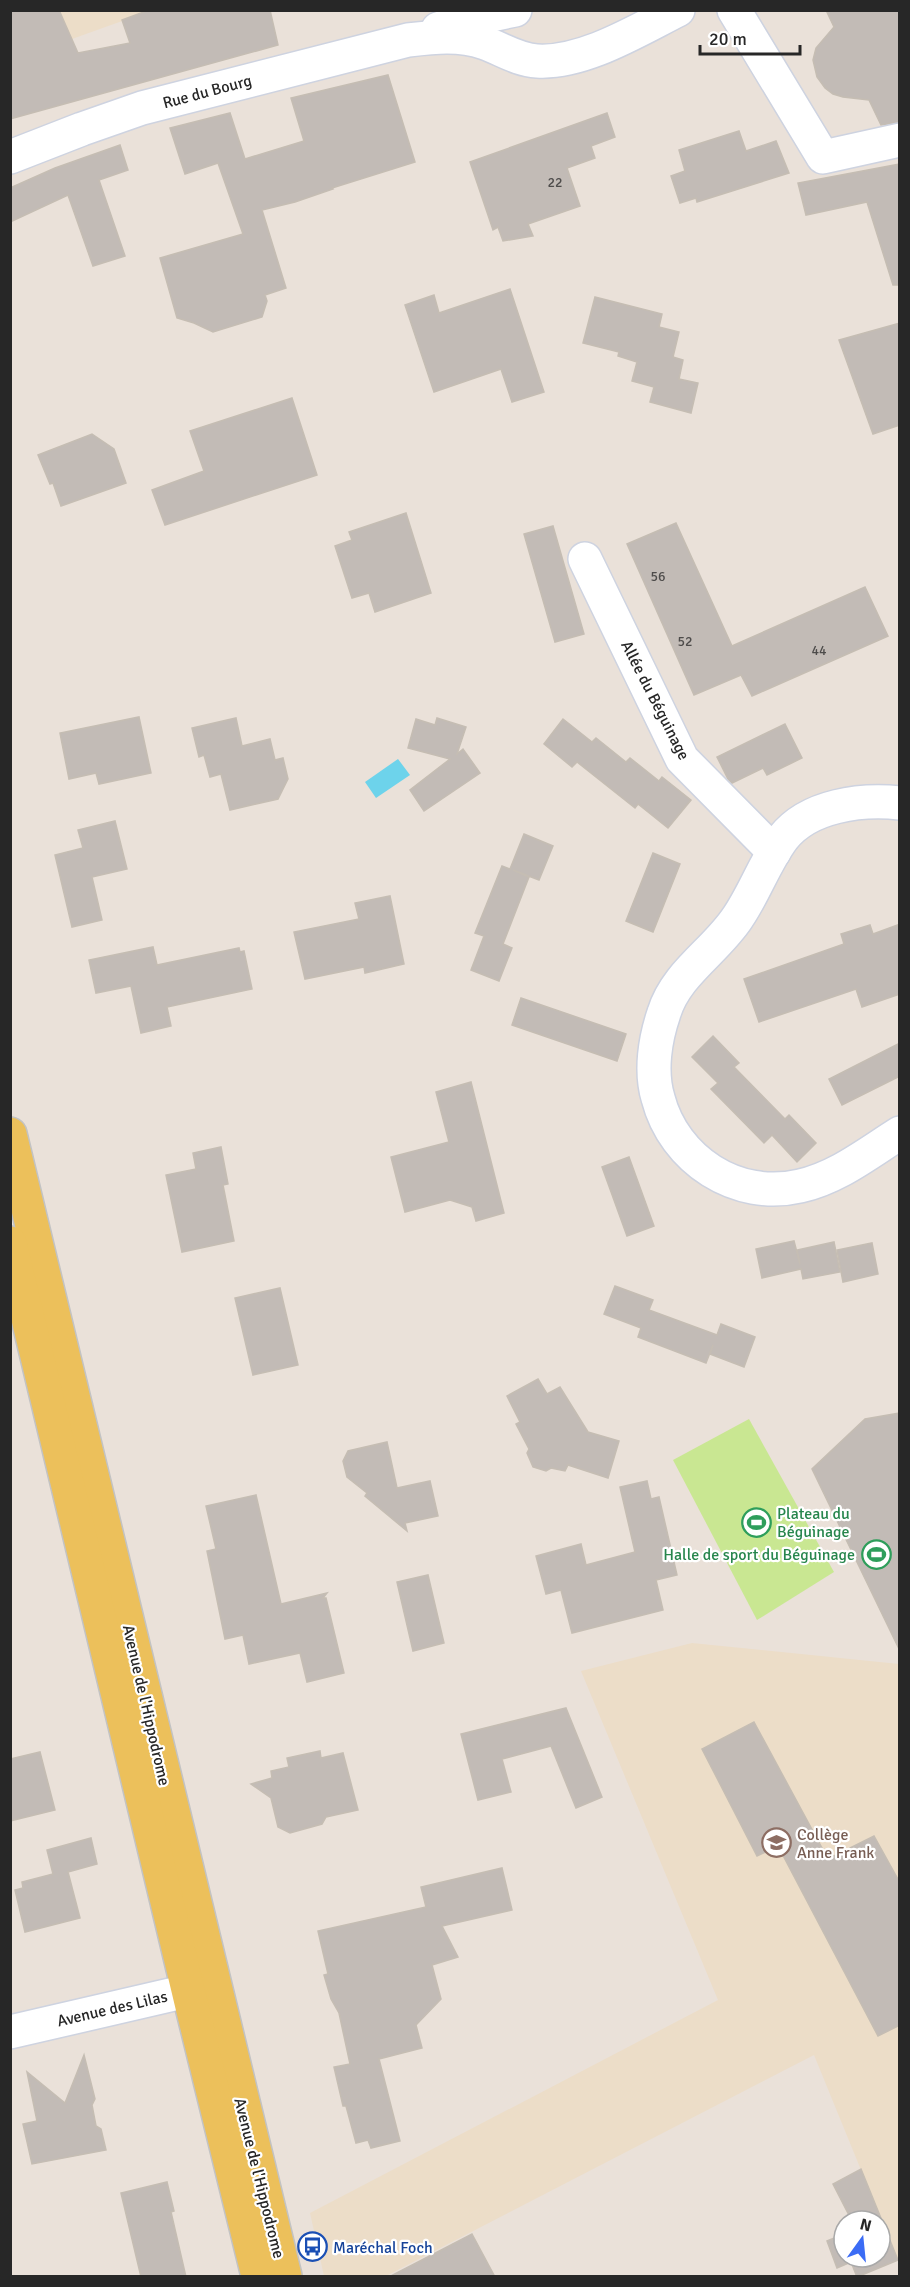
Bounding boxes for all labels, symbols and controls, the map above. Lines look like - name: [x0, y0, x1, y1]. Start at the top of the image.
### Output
- scale bar: [700, 18, 800, 56]
- text: 20 m: [709, 28, 747, 50]
- street label: Rue du Bourg: [161, 71, 254, 113]
- house number: 22: [547, 174, 563, 191]
- house number: 56: [650, 568, 666, 585]
- house number: 52: [677, 633, 693, 650]
- street label: Allée du Béguinage: [616, 637, 694, 764]
- house number: 44: [811, 642, 827, 659]
- place label: Plateau du Béguinage: [777, 1504, 850, 1542]
- sports icon: Plateau du Béguinage: [740, 1506, 772, 1538]
- sports icon: Halle de sport du Béguinage: [860, 1538, 892, 1570]
- place label: Halle de sport du Béguinage: [663, 1545, 855, 1565]
- street label: Avenue de l'Hippodrome: [118, 1623, 174, 1788]
- place label: Collège Anne Frank: [797, 1825, 874, 1863]
- school or university icon: Collège Anne Frank: [760, 1827, 792, 1859]
- street label: Avenue des Lilas: [55, 1987, 169, 2031]
- street label: Avenue de l'Hippodrome: [229, 2096, 289, 2261]
- north arrow: [832, 2209, 892, 2269]
- text: N: [858, 2214, 874, 2237]
- bus stop icon: Maréchal Foch: [296, 2231, 328, 2263]
- place label: Maréchal Foch: [333, 2238, 433, 2258]

